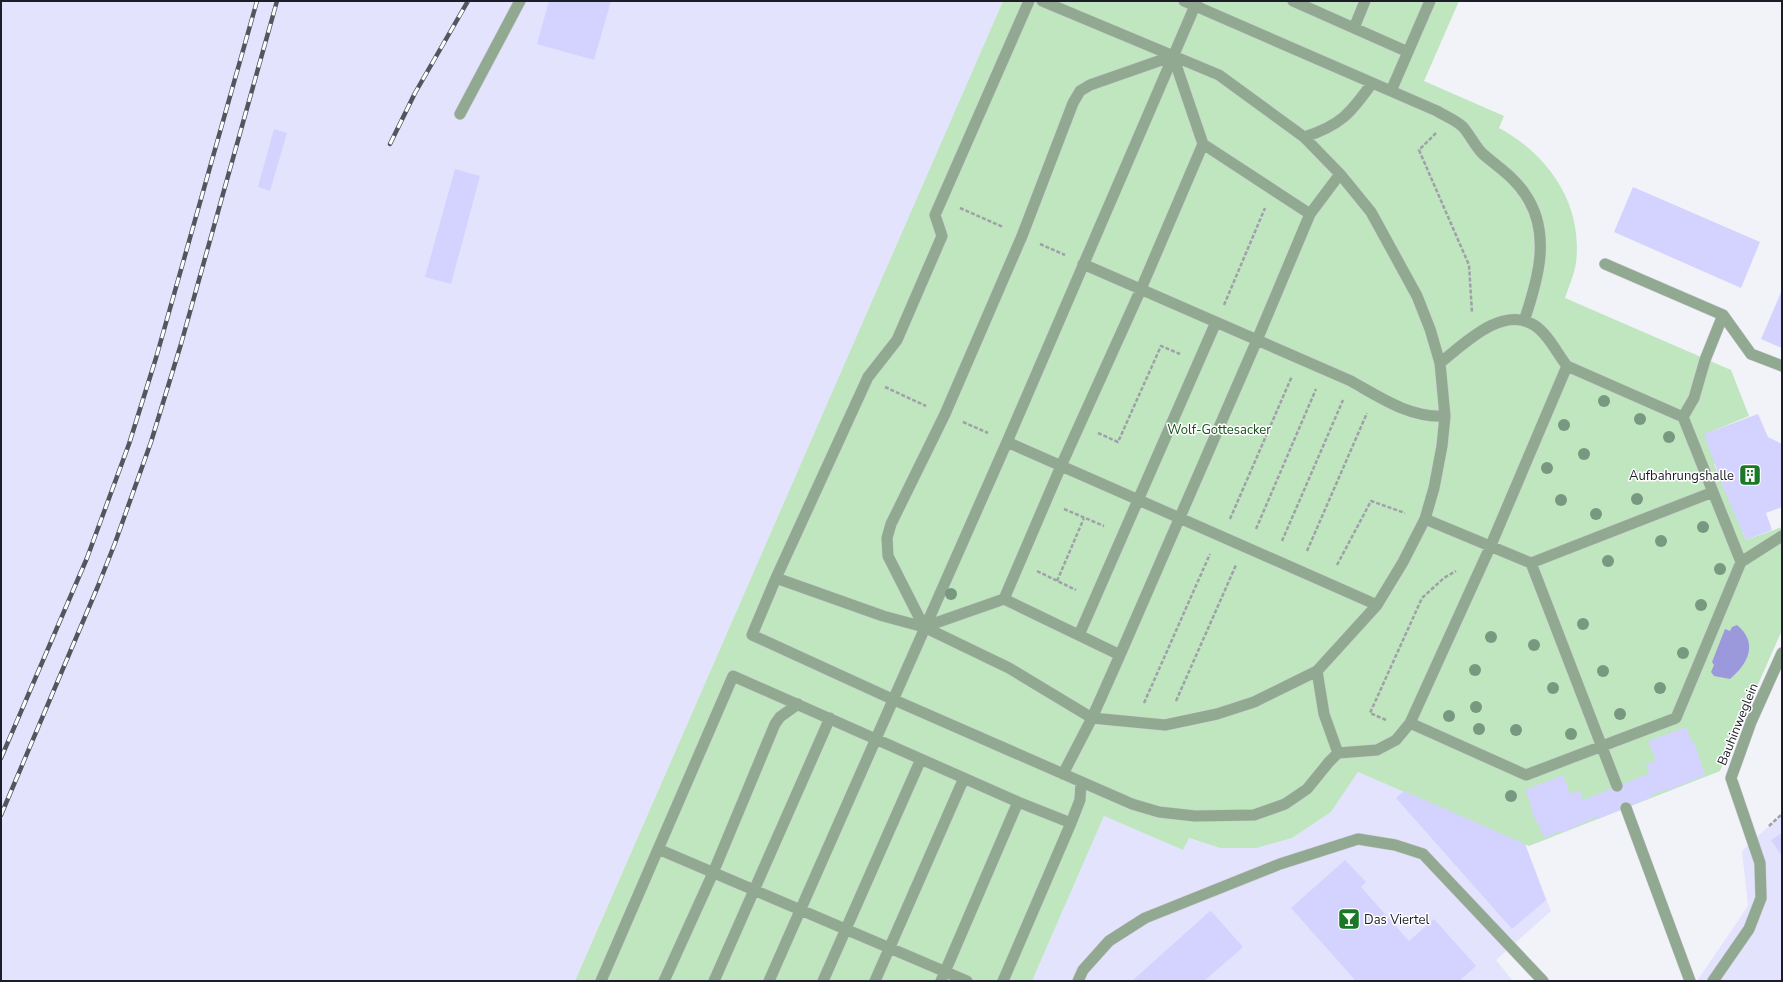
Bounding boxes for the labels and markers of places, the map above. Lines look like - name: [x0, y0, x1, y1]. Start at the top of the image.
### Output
- building icon: Aufbahrungshalle: [1737, 462, 1763, 488]
- place label: Aufbahrungshalle: [1629, 467, 1734, 485]
- bar icon: Das Viertel: [1336, 906, 1362, 932]
- place label: Das Viertel: [1364, 911, 1429, 929]

